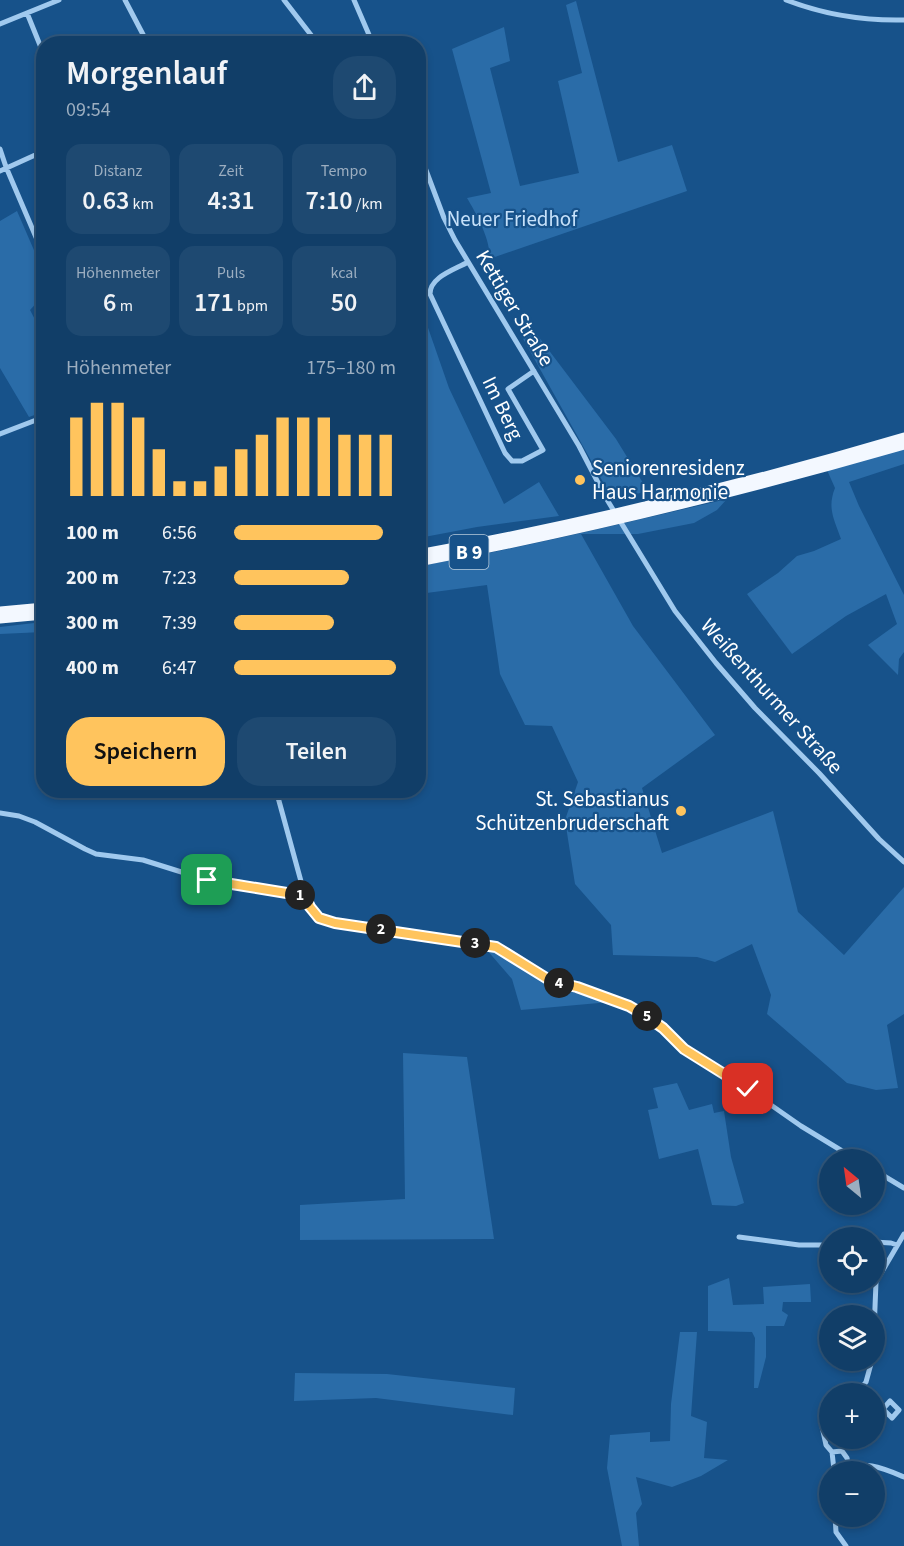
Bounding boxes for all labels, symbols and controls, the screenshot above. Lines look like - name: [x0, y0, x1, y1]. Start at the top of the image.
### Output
- text: Morgenlauf: [66, 50, 227, 97]
- button: share: [333, 56, 396, 119]
- text: 09:54: [66, 96, 111, 124]
- text: Distanz: [94, 160, 142, 182]
- text: Zeit: [218, 160, 244, 182]
- text: Tempo: [321, 160, 367, 182]
- text: 0.63: [82, 182, 129, 219]
- text: 4:31: [207, 182, 255, 219]
- text: 7:10: [305, 182, 353, 219]
- text: km: [129, 193, 154, 215]
- text: /km: [353, 193, 383, 215]
- park label: Neuer Friedhof: [447, 204, 578, 234]
- street label: Kettiger Straße: [468, 244, 562, 372]
- text: Höhenmeter: [76, 262, 160, 284]
- text: Puls: [217, 262, 245, 284]
- text: kcal: [331, 262, 357, 284]
- text: 6: [103, 284, 116, 321]
- text: 171: [194, 284, 234, 321]
- text: 50: [331, 284, 357, 321]
- text: m: [116, 295, 133, 317]
- text: bpm: [234, 295, 268, 317]
- text: Höhenmeter: [66, 354, 171, 382]
- text: 175–180 m: [306, 354, 396, 382]
- street label: Im Berg: [475, 371, 531, 445]
- place label: Seniorenresidenz Haus Harmonie: [592, 453, 745, 507]
- marker: Seniorenresidenz Haus Harmonie: [573, 473, 587, 487]
- text: 100 m: [66, 519, 119, 547]
- text: 6:56: [162, 519, 197, 547]
- road number: B 9: [450, 535, 488, 569]
- text: 200 m: [66, 564, 119, 592]
- text: 7:23: [162, 564, 197, 592]
- text: 300 m: [66, 609, 119, 637]
- text: 7:39: [162, 609, 197, 637]
- street label: Weißenthurmer Straße: [694, 612, 850, 780]
- text: 400 m: [66, 654, 119, 682]
- text: 6:47: [162, 654, 197, 682]
- button: Speichern: [66, 717, 225, 786]
- button: Teilen: [237, 717, 396, 786]
- place label: St. Sebastianus Schützenbruderschaft: [475, 784, 670, 838]
- marker: St. Sebastianus Schützenbruderschaft: [674, 804, 688, 818]
- pin: [181, 854, 232, 905]
- icon: arrive: [190, 863, 223, 896]
- pin: 1: [285, 880, 315, 910]
- text: 1: [296, 884, 304, 906]
- pin: 2: [366, 914, 396, 944]
- text: 2: [377, 918, 385, 940]
- pin: 3: [460, 928, 490, 958]
- text: 3: [471, 932, 479, 954]
- pin: 4: [544, 968, 574, 998]
- text: 4: [555, 972, 563, 994]
- pin: 5: [632, 1001, 662, 1031]
- text: 5: [643, 1005, 651, 1027]
- pin: [722, 1063, 773, 1114]
- icon: check: [731, 1072, 764, 1105]
- north arrow: [819, 1149, 885, 1215]
- map controls: [819, 1149, 885, 1527]
- button: locate: [819, 1227, 885, 1293]
- button: layers: [819, 1305, 885, 1371]
- button: +: [819, 1383, 885, 1449]
- button: −: [819, 1461, 885, 1527]

